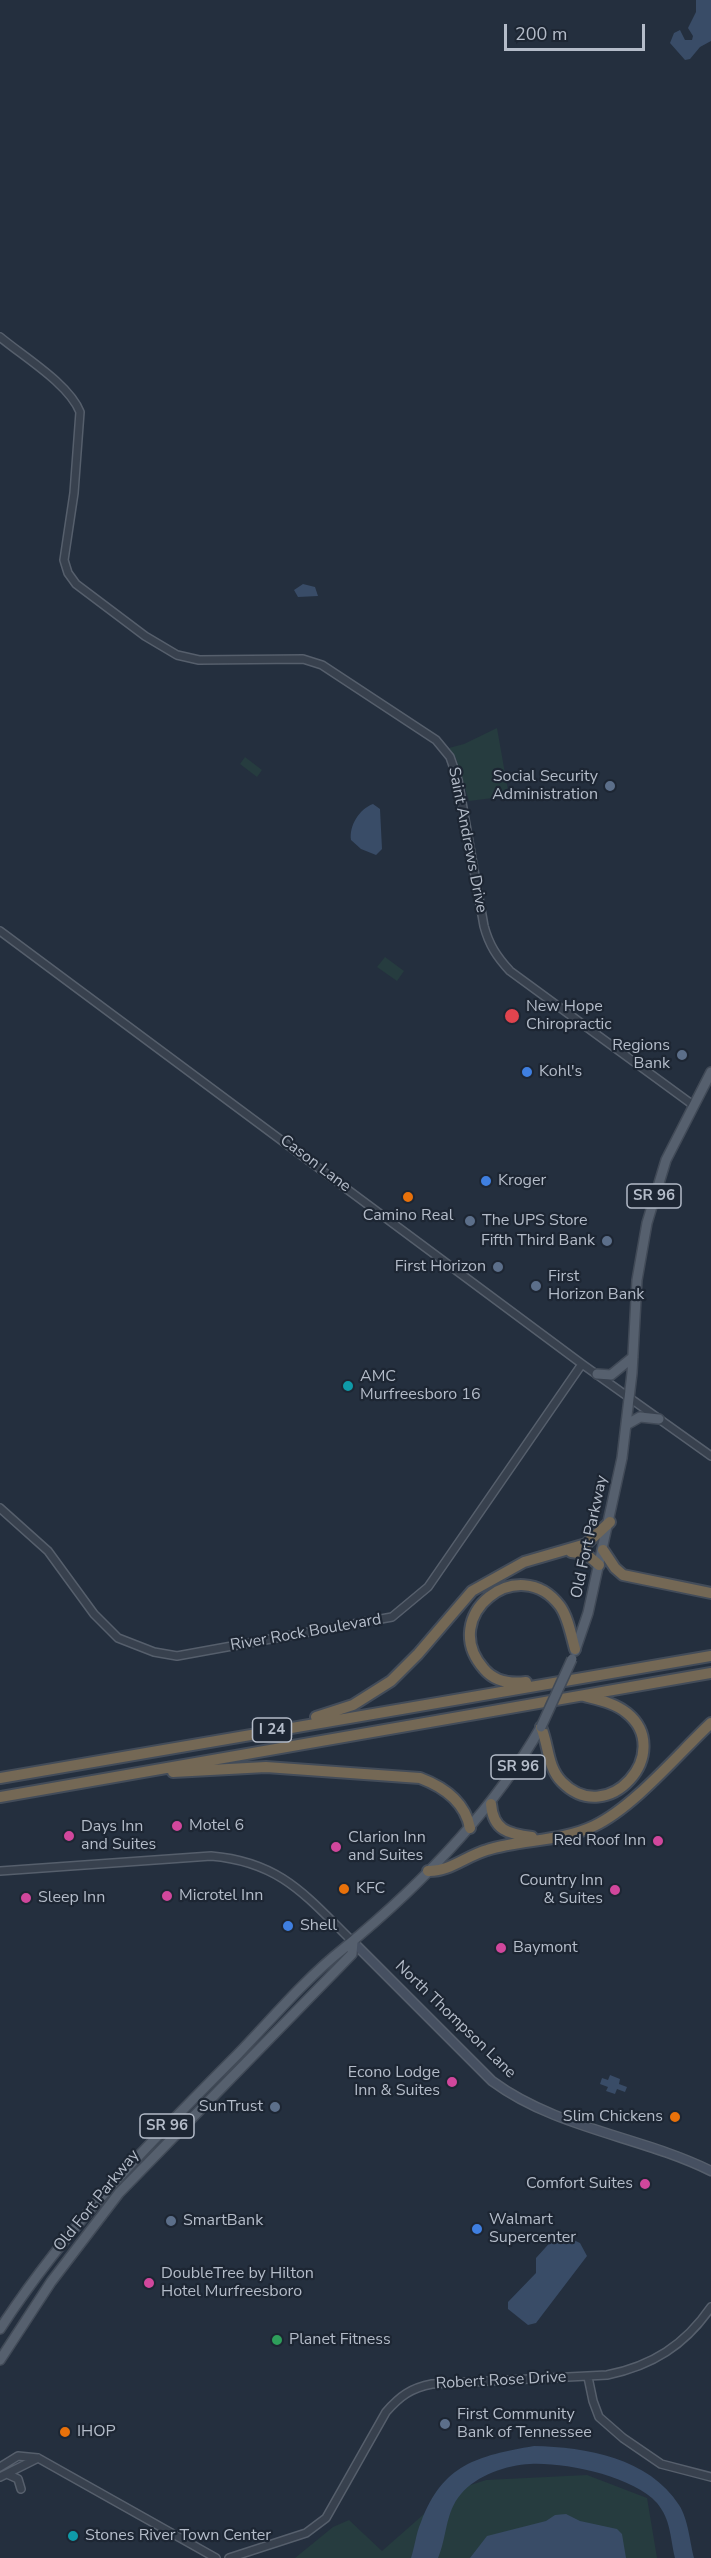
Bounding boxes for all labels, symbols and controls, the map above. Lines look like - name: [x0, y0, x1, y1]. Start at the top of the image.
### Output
- scale bar: [507, 12, 648, 50]
- text: 200 m: [515, 22, 567, 46]
- street label: Saint Andrews Drive: [443, 766, 491, 914]
- place label: Social Security Administration: [492, 767, 598, 805]
- marker: Social Security Administration: [603, 779, 617, 793]
- place label: New Hope Chiropractic: [526, 997, 612, 1035]
- marker: New Hope Chiropractic: [503, 1007, 521, 1025]
- place label: Regions Bank: [612, 1036, 670, 1074]
- marker: Regions Bank: [675, 1048, 689, 1062]
- place label: Kohl's: [539, 1062, 582, 1082]
- marker: Kohl's: [520, 1065, 534, 1079]
- street label: Cason Lane: [276, 1131, 354, 1197]
- place label: Kroger: [498, 1171, 546, 1191]
- marker: Kroger: [479, 1174, 493, 1188]
- road number: SR 96: [627, 1184, 681, 1208]
- marker: Camino Real: [401, 1190, 415, 1204]
- place label: Camino Real: [363, 1206, 453, 1226]
- place label: The UPS Store: [482, 1211, 587, 1231]
- marker: The UPS Store: [463, 1214, 477, 1228]
- place label: Fifth Third Bank: [481, 1231, 595, 1251]
- marker: Fifth Third Bank: [600, 1234, 614, 1248]
- place label: First Horizon: [395, 1257, 486, 1277]
- marker: First Horizon: [491, 1260, 505, 1274]
- place label: First Horizon Bank: [548, 1267, 644, 1305]
- marker: First Horizon Bank: [529, 1279, 543, 1293]
- place label: AMC Murfreesboro 16: [360, 1367, 481, 1405]
- marker: AMC Murfreesboro 16: [341, 1379, 355, 1393]
- street label: Old Fort Parkway: [568, 1474, 612, 1600]
- street label: River Rock Boulevard: [229, 1610, 383, 1656]
- road number: I 24: [252, 1718, 292, 1742]
- road number: SR 96: [491, 1755, 545, 1779]
- place label: Motel 6: [189, 1816, 244, 1836]
- place label: Days Inn and Suites: [81, 1817, 156, 1855]
- marker: Motel 6: [170, 1819, 184, 1833]
- place label: Clarion Inn and Suites: [348, 1828, 426, 1866]
- marker: Days Inn and Suites: [62, 1829, 76, 1843]
- place label: Red Roof Inn: [554, 1831, 646, 1851]
- marker: Red Roof Inn: [651, 1834, 665, 1848]
- marker: Clarion Inn and Suites: [329, 1840, 343, 1854]
- place label: Country Inn & Suites: [519, 1871, 603, 1909]
- place label: KFC: [356, 1879, 385, 1899]
- marker: KFC: [337, 1882, 351, 1896]
- marker: Country Inn & Suites: [608, 1883, 622, 1897]
- place label: Microtel Inn: [179, 1886, 263, 1906]
- place label: Sleep Inn: [38, 1888, 105, 1908]
- marker: Microtel Inn: [160, 1889, 174, 1903]
- marker: Sleep Inn: [19, 1891, 33, 1905]
- place label: Shell: [300, 1916, 337, 1936]
- marker: Shell: [281, 1919, 295, 1933]
- place label: Baymont: [513, 1938, 578, 1958]
- marker: Baymont: [494, 1941, 508, 1955]
- street label: North Thompson Lane: [390, 1957, 520, 2083]
- place label: Econo Lodge Inn & Suites: [348, 2063, 440, 2101]
- marker: Econo Lodge Inn & Suites: [445, 2075, 459, 2089]
- place label: SunTrust: [199, 2097, 263, 2117]
- marker: SunTrust: [268, 2100, 282, 2114]
- place label: Slim Chickens: [563, 2107, 663, 2127]
- marker: Slim Chickens: [668, 2110, 682, 2124]
- road number: SR 96: [140, 2114, 194, 2138]
- street label: Old Fort Parkway: [50, 2146, 144, 2256]
- place label: Comfort Suites: [526, 2174, 633, 2194]
- marker: Comfort Suites: [638, 2177, 652, 2191]
- place label: Walmart Supercenter: [489, 2210, 576, 2248]
- place label: SmartBank: [183, 2211, 263, 2231]
- marker: SmartBank: [164, 2214, 178, 2228]
- marker: Walmart Supercenter: [470, 2222, 484, 2236]
- place label: DoubleTree by Hilton Hotel Murfreesboro: [161, 2264, 314, 2302]
- marker: DoubleTree by Hilton Hotel Murfreesboro: [142, 2276, 156, 2290]
- place label: Planet Fitness: [289, 2330, 391, 2350]
- marker: Planet Fitness: [270, 2333, 284, 2347]
- street label: Robert Rose Drive: [435, 2368, 567, 2394]
- place label: First Community Bank of Tennessee: [457, 2405, 592, 2443]
- marker: First Community Bank of Tennessee: [438, 2417, 452, 2431]
- place label: IHOP: [77, 2422, 116, 2442]
- marker: IHOP: [58, 2425, 72, 2439]
- place label: Stones River Town Center: [85, 2526, 271, 2546]
- marker: Stones River Town Center: [66, 2529, 80, 2543]

